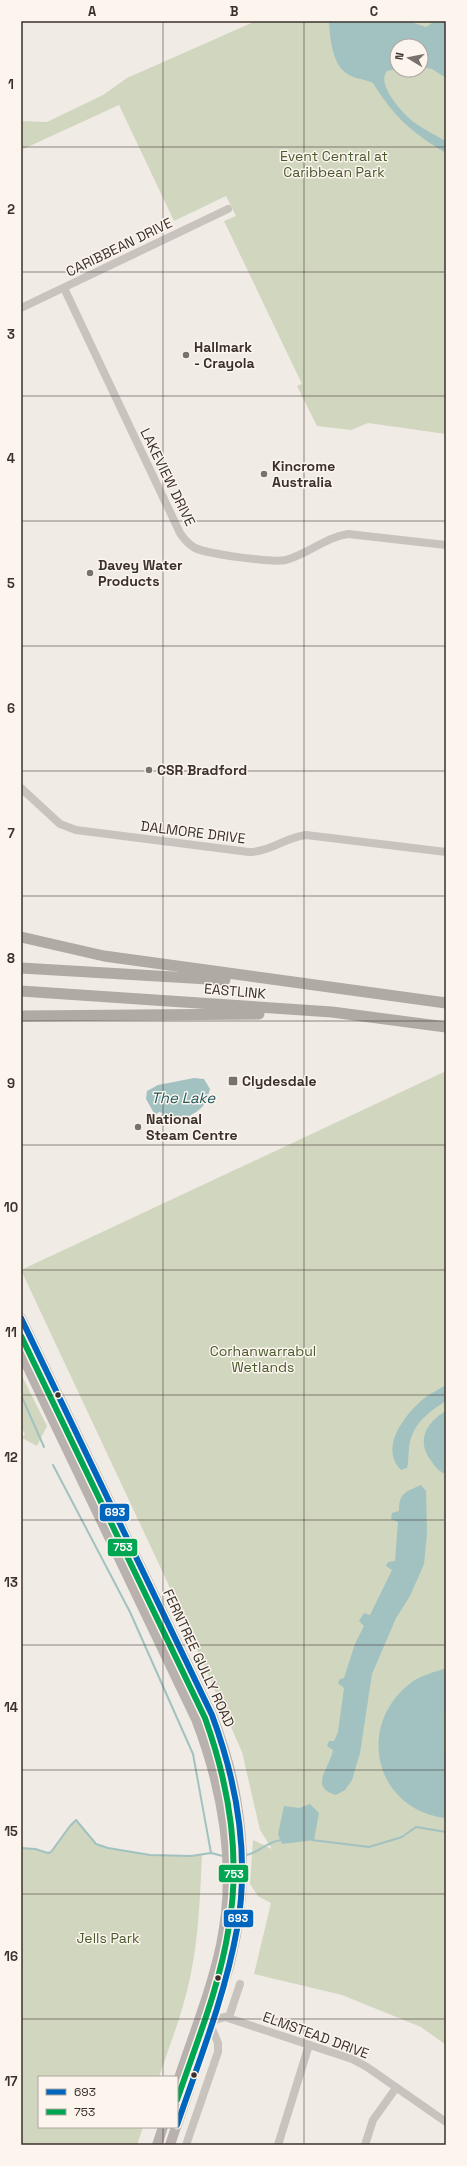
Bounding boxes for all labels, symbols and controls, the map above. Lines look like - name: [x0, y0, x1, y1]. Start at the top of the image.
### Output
- text: A: [88, 3, 97, 20]
- text: B: [230, 3, 239, 20]
- text: C: [370, 3, 378, 20]
- north arrow: [389, 38, 429, 78]
- text: N: [392, 51, 407, 61]
- text: 1: [8, 76, 14, 93]
- park label: Event Central at Caribbean Park: [280, 147, 388, 181]
- text: 2: [7, 201, 15, 218]
- street label: CARIBBEAN DRIVE: [63, 213, 175, 281]
- text: 3: [7, 326, 15, 343]
- place label: Hallmark - Crayola: [194, 338, 255, 372]
- marker: Hallmark - Crayola: [181, 350, 191, 360]
- street label: LAKEVIEW DRIVE: [137, 425, 200, 529]
- text: 4: [7, 450, 15, 467]
- place label: Kincrome Australia: [272, 457, 335, 491]
- marker: Kincrome Australia: [259, 469, 269, 479]
- place label: Davey Water Products: [98, 556, 183, 590]
- marker: Davey Water Products: [85, 568, 95, 578]
- text: 5: [7, 575, 15, 592]
- text: 6: [7, 700, 15, 717]
- place label: CSR Bradford: [157, 761, 247, 779]
- marker: CSR Bradford: [144, 765, 154, 775]
- street label: DALMORE DRIVE: [140, 817, 247, 847]
- text: 7: [7, 825, 15, 842]
- text: 8: [7, 950, 15, 967]
- street label: EASTLINK: [203, 979, 267, 1003]
- place label: Clydesdale: [242, 1072, 317, 1090]
- text: 9: [7, 1075, 15, 1092]
- marker: Clydesdale: [227, 1075, 239, 1087]
- water label: The Lake: [151, 1088, 216, 1107]
- place label: National Steam Centre: [146, 1110, 238, 1144]
- marker: National Steam Centre: [133, 1122, 143, 1132]
- text: 10: [4, 1199, 18, 1216]
- text: 11: [5, 1324, 17, 1341]
- park label: Corhanwarrabul Wetlands: [210, 1342, 316, 1376]
- unlabelled marker: [53, 1390, 63, 1400]
- text: 12: [4, 1449, 18, 1466]
- line badge: 693: [99, 1503, 130, 1522]
- text: 693: [105, 1505, 125, 1519]
- line badge: 753: [107, 1538, 138, 1557]
- text: 753: [113, 1540, 133, 1554]
- text: 13: [4, 1574, 18, 1591]
- street label: FERNTREE GULLY ROAD: [159, 1586, 239, 1730]
- text: 14: [4, 1699, 18, 1716]
- text: 15: [4, 1823, 18, 1840]
- line badge: 753: [218, 1864, 249, 1883]
- text: 753: [224, 1867, 244, 1881]
- line badge: 693: [223, 1909, 254, 1928]
- text: 693: [228, 1911, 248, 1925]
- park label: Jells Park: [76, 1929, 140, 1947]
- text: 16: [4, 1948, 18, 1965]
- unlabelled marker: [213, 1973, 223, 1983]
- street label: ELMSTEAD DRIVE: [260, 2007, 372, 2063]
- unlabelled marker: [189, 2070, 199, 2080]
- text: 17: [4, 2073, 18, 2090]
- legend: [38, 2076, 178, 2128]
- text: 693: [74, 2084, 96, 2100]
- text: 753: [74, 2104, 95, 2120]

